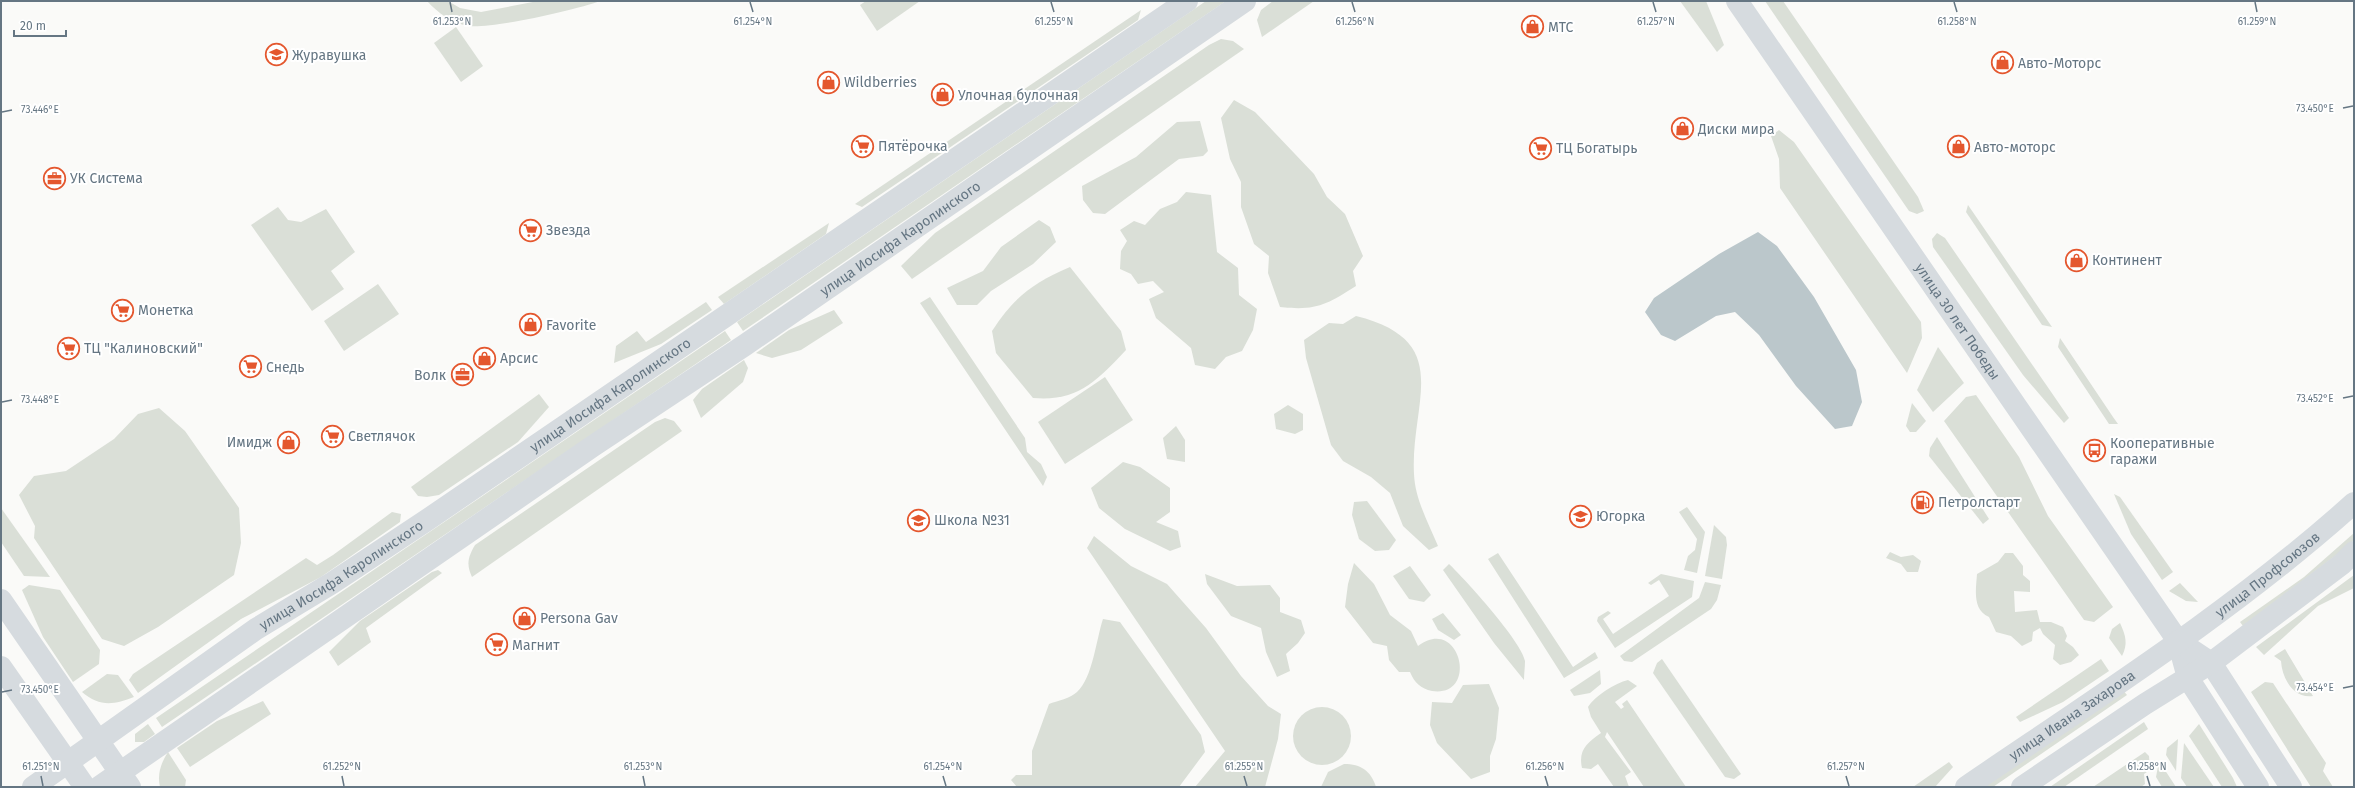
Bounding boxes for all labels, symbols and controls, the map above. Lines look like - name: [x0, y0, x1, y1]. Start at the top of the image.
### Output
- scale bar: [14, 12, 66, 38]
- shop icon: МТС: [1519, 14, 1545, 40]
- text: 61.253°N: [433, 16, 471, 28]
- text: 61.254°N: [734, 16, 772, 28]
- text: 61.255°N: [1035, 16, 1073, 28]
- text: 61.256°N: [1336, 16, 1374, 28]
- text: 61.257°N: [1637, 16, 1675, 28]
- text: 61.258°N: [1937, 16, 1977, 28]
- text: 61.259°N: [2238, 16, 2276, 28]
- text: 20 m: [20, 19, 46, 33]
- place label: МТС: [1548, 19, 1573, 36]
- school or university icon: Журавушка: [263, 42, 289, 68]
- place label: Журавушка: [292, 47, 366, 64]
- shop icon: Авто-Моторс: [1989, 50, 2015, 76]
- place label: Авто-Моторс: [2018, 55, 2102, 72]
- shop icon: Wildberries: [815, 69, 841, 95]
- place label: Wildberries: [844, 74, 917, 91]
- shop icon: Улочная булочная: [929, 82, 955, 108]
- place label: Улочная булочная: [958, 87, 1079, 104]
- text: 73.450°E: [2296, 103, 2334, 115]
- text: 73.446°E: [21, 104, 59, 116]
- shop icon: Диски мира: [1670, 116, 1696, 142]
- place label: Диски мира: [1697, 121, 1775, 138]
- supermarket icon: Пятёрочка: [849, 133, 875, 159]
- shop icon: Авто-моторс: [1945, 134, 1971, 160]
- supermarket icon: ТЦ Богатырь: [1527, 135, 1553, 161]
- place label: Пятёрочка: [878, 138, 948, 155]
- place label: Авто-моторс: [1974, 139, 2056, 156]
- place label: ТЦ Богатырь: [1556, 140, 1637, 157]
- office icon: УК Система: [42, 165, 68, 191]
- place label: УК Система: [70, 170, 143, 187]
- street label: улица Иосифа Каролинского: [817, 178, 984, 300]
- supermarket icon: Звезда: [517, 217, 543, 243]
- place label: Звезда: [546, 222, 591, 239]
- shop icon: Континент: [2064, 247, 2090, 273]
- place label: Континент: [2092, 252, 2162, 269]
- street label: улица 30 лет Победы: [1911, 260, 2003, 383]
- supermarket icon: Монетка: [109, 297, 135, 323]
- place label: Монетка: [138, 302, 194, 319]
- shop icon: Favorite: [518, 312, 544, 338]
- place label: Favorite: [546, 317, 596, 334]
- street label: улица Иосифа Каролинского: [527, 334, 694, 456]
- supermarket icon: ТЦ "Калиновский": [55, 335, 81, 361]
- place label: ТЦ "Калиновский": [84, 340, 203, 357]
- shop icon: Арсис: [472, 345, 498, 371]
- place label: Арсис: [500, 350, 538, 367]
- supermarket icon: Снедь: [238, 354, 264, 380]
- place label: Снедь: [266, 359, 304, 376]
- office icon: Волк: [449, 362, 475, 388]
- place label: Волк: [414, 367, 447, 384]
- text: 73.452°E: [2296, 393, 2334, 405]
- text: 73.448°E: [21, 394, 59, 406]
- supermarket icon: Светлячок: [320, 423, 346, 449]
- place label: Светлячок: [348, 428, 416, 445]
- shop icon: Имидж: [275, 429, 301, 455]
- place label: Имидж: [227, 434, 272, 451]
- place label: Кооперативные гаражи: [2110, 435, 2215, 468]
- bus stop icon: Кооперативные гаражи: [2082, 438, 2108, 464]
- fuel station icon: Петролстарт: [1909, 489, 1935, 515]
- place label: Петролстарт: [1938, 494, 2020, 511]
- school or university icon: Югорка: [1567, 503, 1593, 529]
- school or university icon: Школа №31: [905, 507, 931, 533]
- place label: Югорка: [1596, 508, 1645, 525]
- place label: Школа №31: [934, 512, 1010, 529]
- street label: улица Иосифа Каролинского: [256, 517, 426, 634]
- street label: улица Профсоюзов: [2212, 528, 2324, 621]
- shop icon: Persona Gav: [511, 605, 537, 631]
- place label: Persona Gav: [540, 610, 618, 627]
- supermarket icon: Магнит: [483, 632, 509, 658]
- place label: Магнит: [512, 637, 560, 654]
- street label: улица Ивана Захарова: [2006, 667, 2138, 764]
- text: 73.454°E: [2296, 682, 2334, 694]
- text: 73.450°E: [21, 684, 59, 696]
- text: 61.251°N: [22, 761, 60, 773]
- text: 61.252°N: [323, 761, 361, 773]
- text: 61.253°N: [624, 761, 662, 773]
- text: 61.254°N: [924, 761, 962, 773]
- text: 61.255°N: [1225, 761, 1263, 773]
- text: 61.256°N: [1526, 761, 1564, 773]
- text: 61.257°N: [1827, 761, 1865, 773]
- text: 61.258°N: [2127, 761, 2167, 773]

